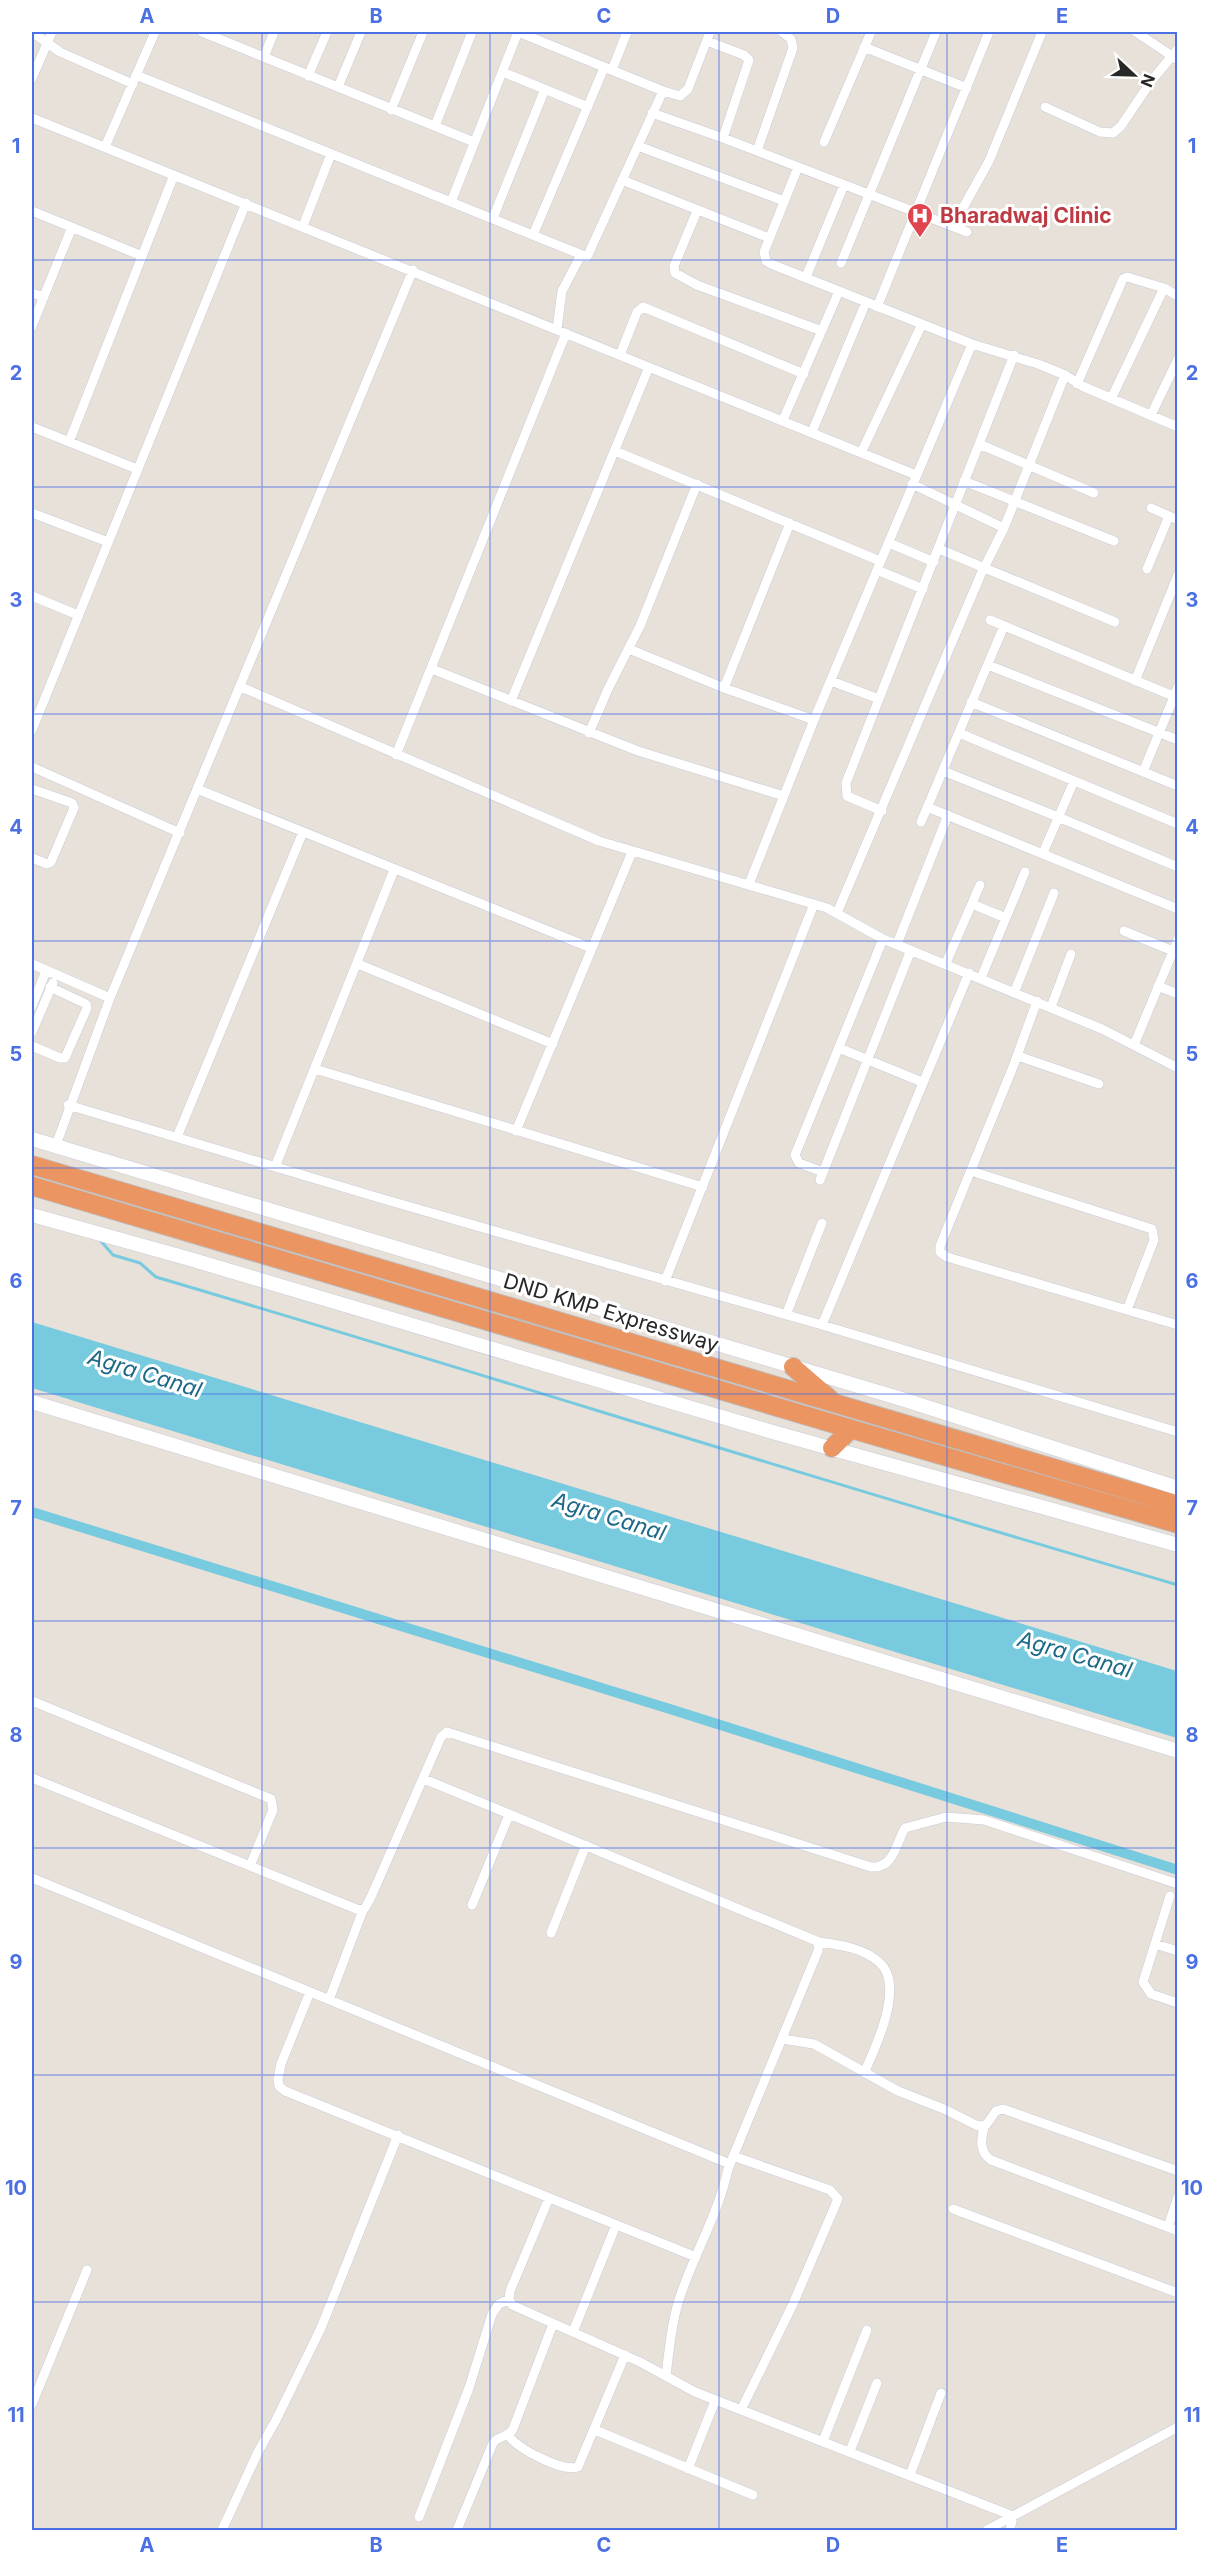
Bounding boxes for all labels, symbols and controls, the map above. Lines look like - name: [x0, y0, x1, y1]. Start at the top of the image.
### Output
- text: A: [140, 4, 155, 28]
- text: B: [369, 4, 383, 28]
- text: C: [597, 4, 611, 28]
- text: D: [826, 4, 840, 28]
- text: E: [1056, 4, 1068, 28]
- north arrow: [1104, 45, 1164, 105]
- text: N: [1136, 71, 1159, 90]
- text: 1: [12, 134, 20, 158]
- text: 1: [1188, 134, 1196, 158]
- hospital icon: Bharadwaj Clinic: [905, 201, 935, 239]
- place label: Bharadwaj Clinic: [940, 203, 1112, 228]
- text: 2: [10, 361, 22, 385]
- text: 2: [1186, 361, 1198, 385]
- text: 3: [10, 588, 22, 612]
- text: 3: [1186, 588, 1198, 612]
- text: 4: [9, 815, 23, 839]
- text: 4: [1185, 815, 1199, 839]
- text: 5: [10, 1042, 22, 1066]
- text: 5: [1186, 1042, 1198, 1066]
- street label: DND KMP Expressway: [500, 1268, 722, 1357]
- text: 6: [10, 1269, 23, 1293]
- text: 6: [1186, 1269, 1199, 1293]
- water label: Agra Canal: [84, 1343, 206, 1403]
- water label: Agra Canal: [548, 1486, 670, 1546]
- text: 7: [10, 1496, 22, 1520]
- text: 7: [1186, 1496, 1198, 1520]
- water label: Agra Canal: [1014, 1625, 1136, 1683]
- text: 8: [9, 1723, 23, 1747]
- text: 8: [1185, 1723, 1199, 1747]
- text: 9: [10, 1950, 23, 1974]
- text: 9: [1186, 1950, 1199, 1974]
- text: 10: [5, 2176, 27, 2200]
- text: 10: [1181, 2176, 1203, 2200]
- text: 11: [7, 2403, 25, 2427]
- text: 11: [1183, 2403, 1201, 2427]
- text: A: [140, 2533, 155, 2557]
- text: B: [369, 2533, 383, 2557]
- text: C: [597, 2533, 611, 2557]
- text: D: [826, 2533, 840, 2557]
- text: E: [1056, 2533, 1068, 2557]

